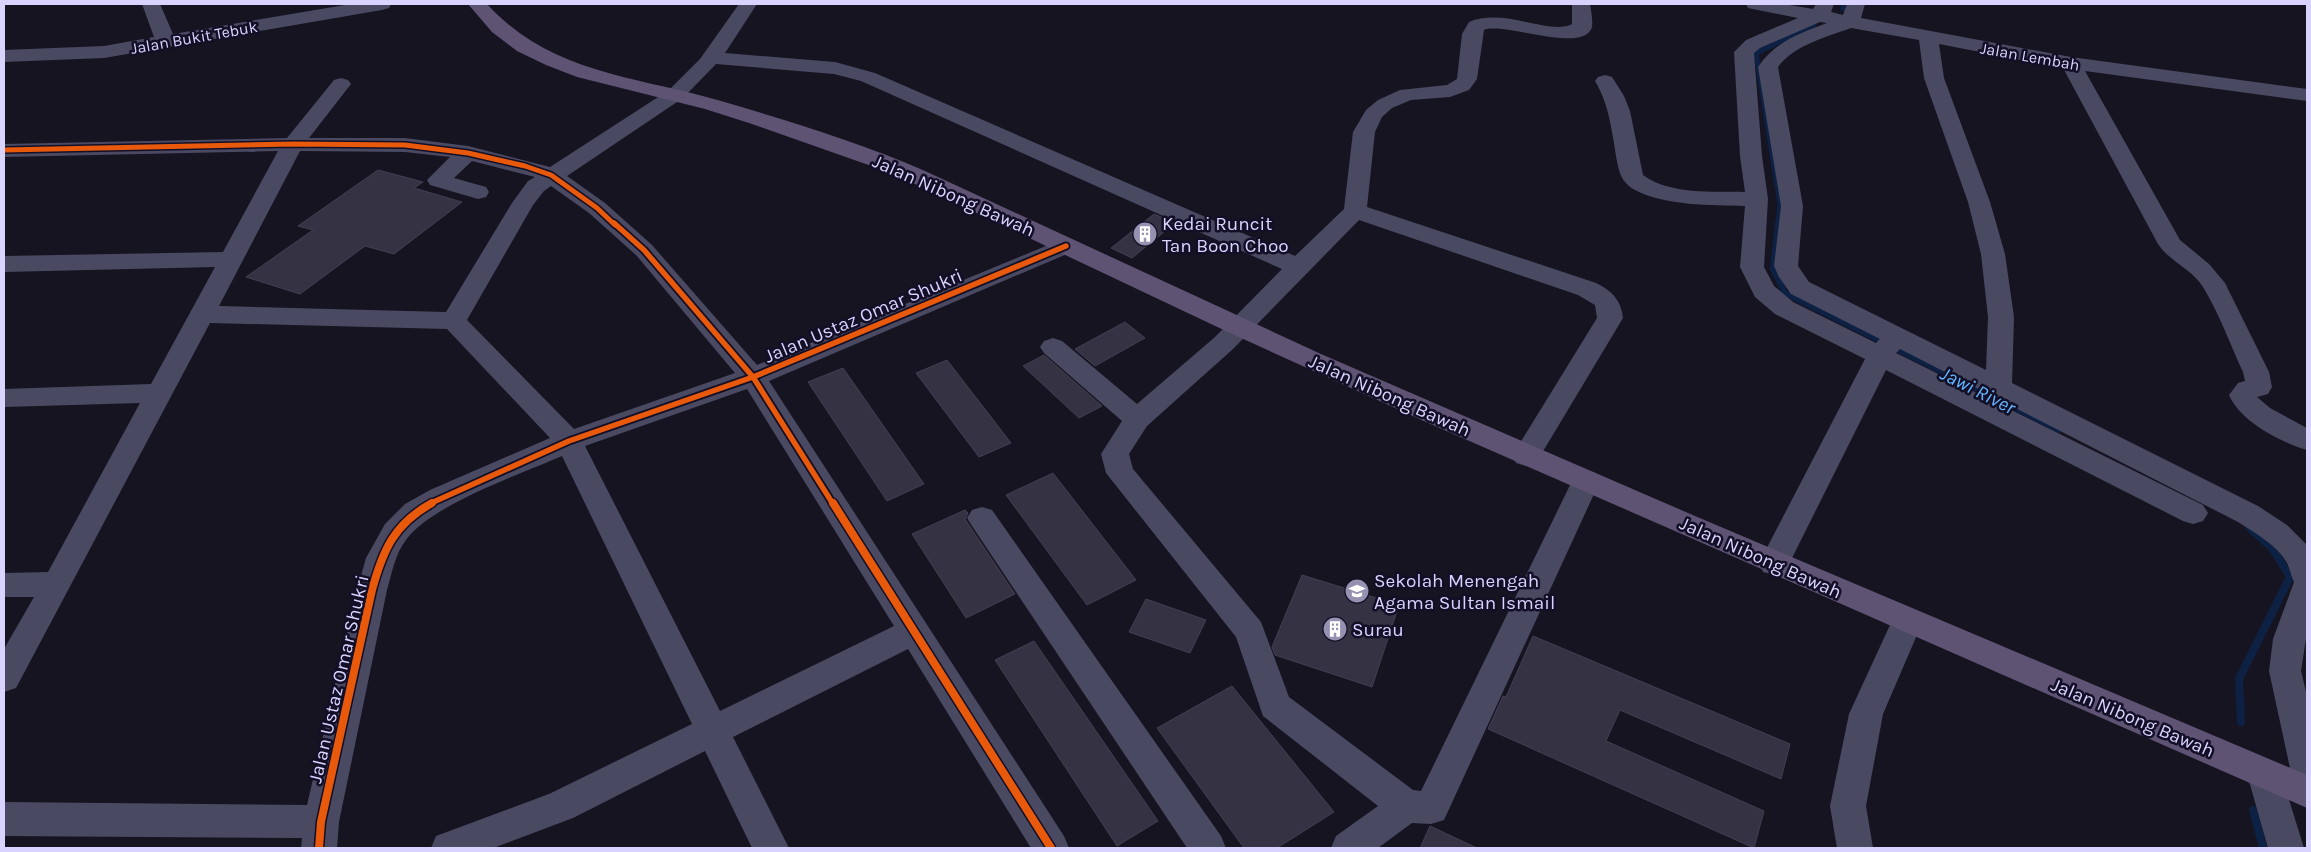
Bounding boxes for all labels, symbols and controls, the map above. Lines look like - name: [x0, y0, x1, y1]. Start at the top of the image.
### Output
- street label: Jalan Bukit Tebuk: [129, 17, 259, 58]
- street label: Jalan Lembah: [1979, 38, 2081, 75]
- street label: Jalan Nibong Bawah: [869, 150, 1038, 242]
- place label: Kedai Runcit Tan Boon Choo: [1162, 213, 1289, 257]
- building icon: Kedai Runcit Tan Boon Choo: [1132, 221, 1158, 247]
- street label: Jalan Ustaz Omar Shukri: [761, 264, 966, 368]
- street label: Jalan Nibong Bawah: [1305, 350, 1474, 442]
- water label: Jawi River: [1936, 362, 2020, 420]
- street label: Jalan Nibong Bawah: [1676, 512, 1845, 604]
- place label: Sekolah Menengah Agama Sultan Ismail: [1374, 570, 1555, 614]
- street label: Jalan Ustaz Omar Shukri: [304, 573, 374, 785]
- school or university icon: Sekolah Menengah Agama Sultan Ismail: [1344, 578, 1370, 604]
- building icon: Surau: [1322, 616, 1348, 642]
- place label: Surau: [1352, 619, 1404, 641]
- street label: Jalan Nibong Bawah: [2048, 674, 2217, 762]

